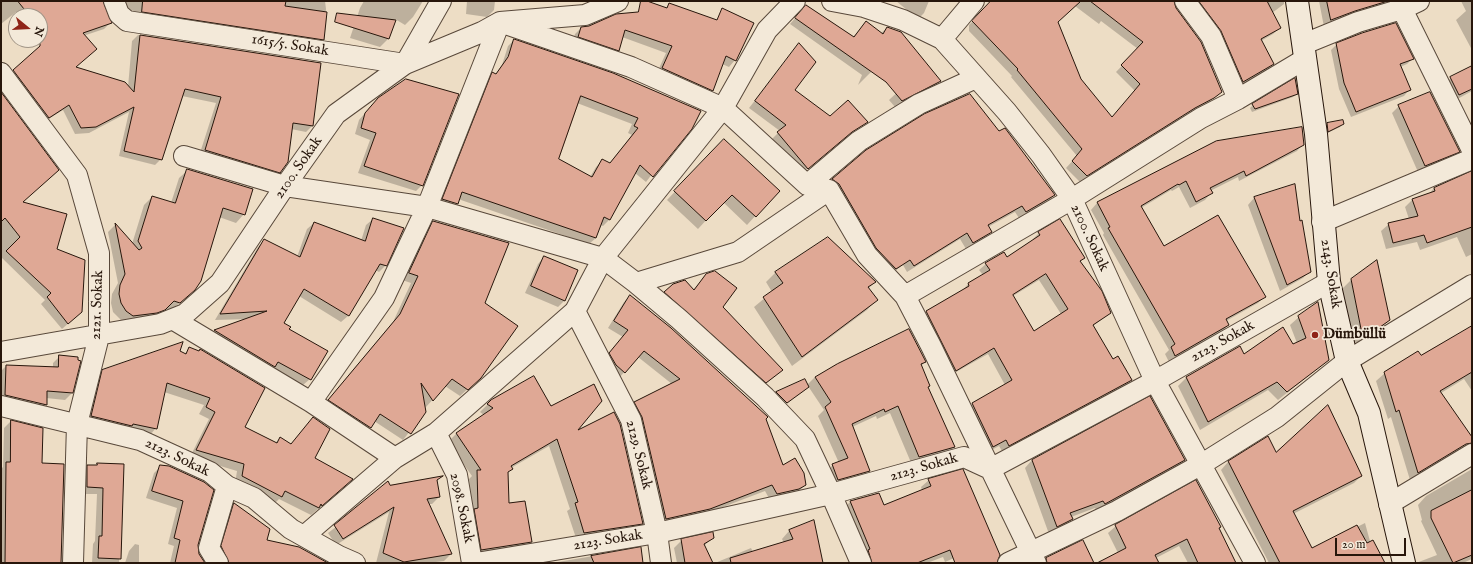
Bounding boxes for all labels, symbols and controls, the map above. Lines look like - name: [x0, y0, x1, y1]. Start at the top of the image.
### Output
- north arrow: [8, 8, 48, 48]
- text: N: [30, 25, 47, 38]
- street label: 1615/5. Sokak: [250, 31, 330, 61]
- street label: 2100. Sokak: [271, 133, 327, 203]
- street label: 2100. Sokak: [1066, 202, 1112, 274]
- street label: 2143. Sokak: [1316, 238, 1344, 310]
- street label: 2121. Sokak: [88, 270, 108, 340]
- street label: 2123. Sokak: [1188, 317, 1258, 367]
- place label: Dümbüllü: [1323, 326, 1386, 344]
- marker: Dümbüllü: [1310, 330, 1320, 340]
- street label: 2129. Sokak: [621, 418, 655, 492]
- street label: 2123. Sokak: [142, 435, 212, 481]
- street label: 2123. Sokak: [888, 450, 960, 486]
- street label: 2098. Sokak: [445, 471, 477, 545]
- street label: 2123. Sokak: [572, 527, 644, 555]
- scale bar: [1337, 530, 1408, 556]
- text: 20 m: [1342, 537, 1365, 552]

